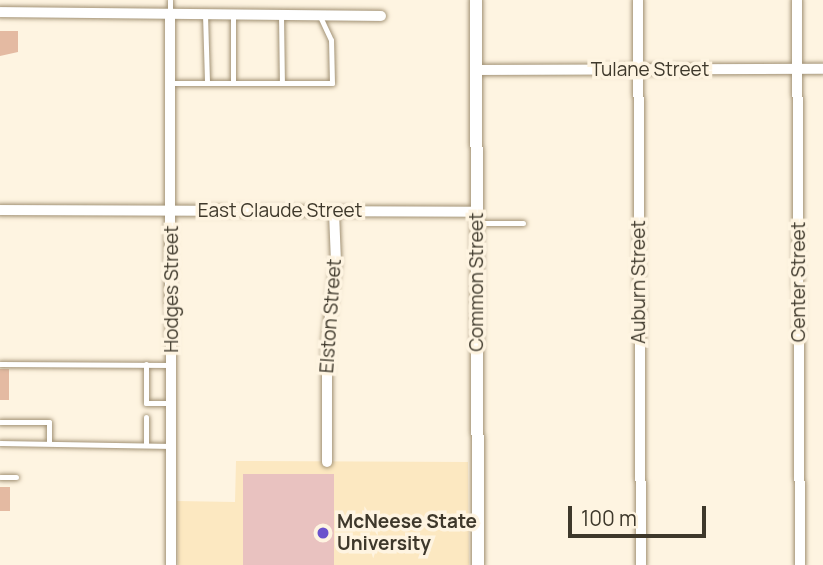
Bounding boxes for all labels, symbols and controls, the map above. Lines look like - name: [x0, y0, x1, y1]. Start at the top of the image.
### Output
- street label: Tulane Street: [591, 59, 709, 81]
- street label: East Claude Street: [198, 200, 362, 222]
- street label: Common Street: [466, 212, 488, 352]
- street label: Auburn Street: [628, 220, 650, 344]
- street label: Center Street: [788, 222, 810, 342]
- street label: Hodges Street: [161, 225, 183, 353]
- street label: Elston Street: [316, 258, 346, 374]
- scale bar: [571, 491, 709, 536]
- text: 100 m: [581, 504, 637, 532]
- place label: McNeese State University: [337, 511, 477, 555]
- marker: McNeese State University: [315, 525, 331, 541]

